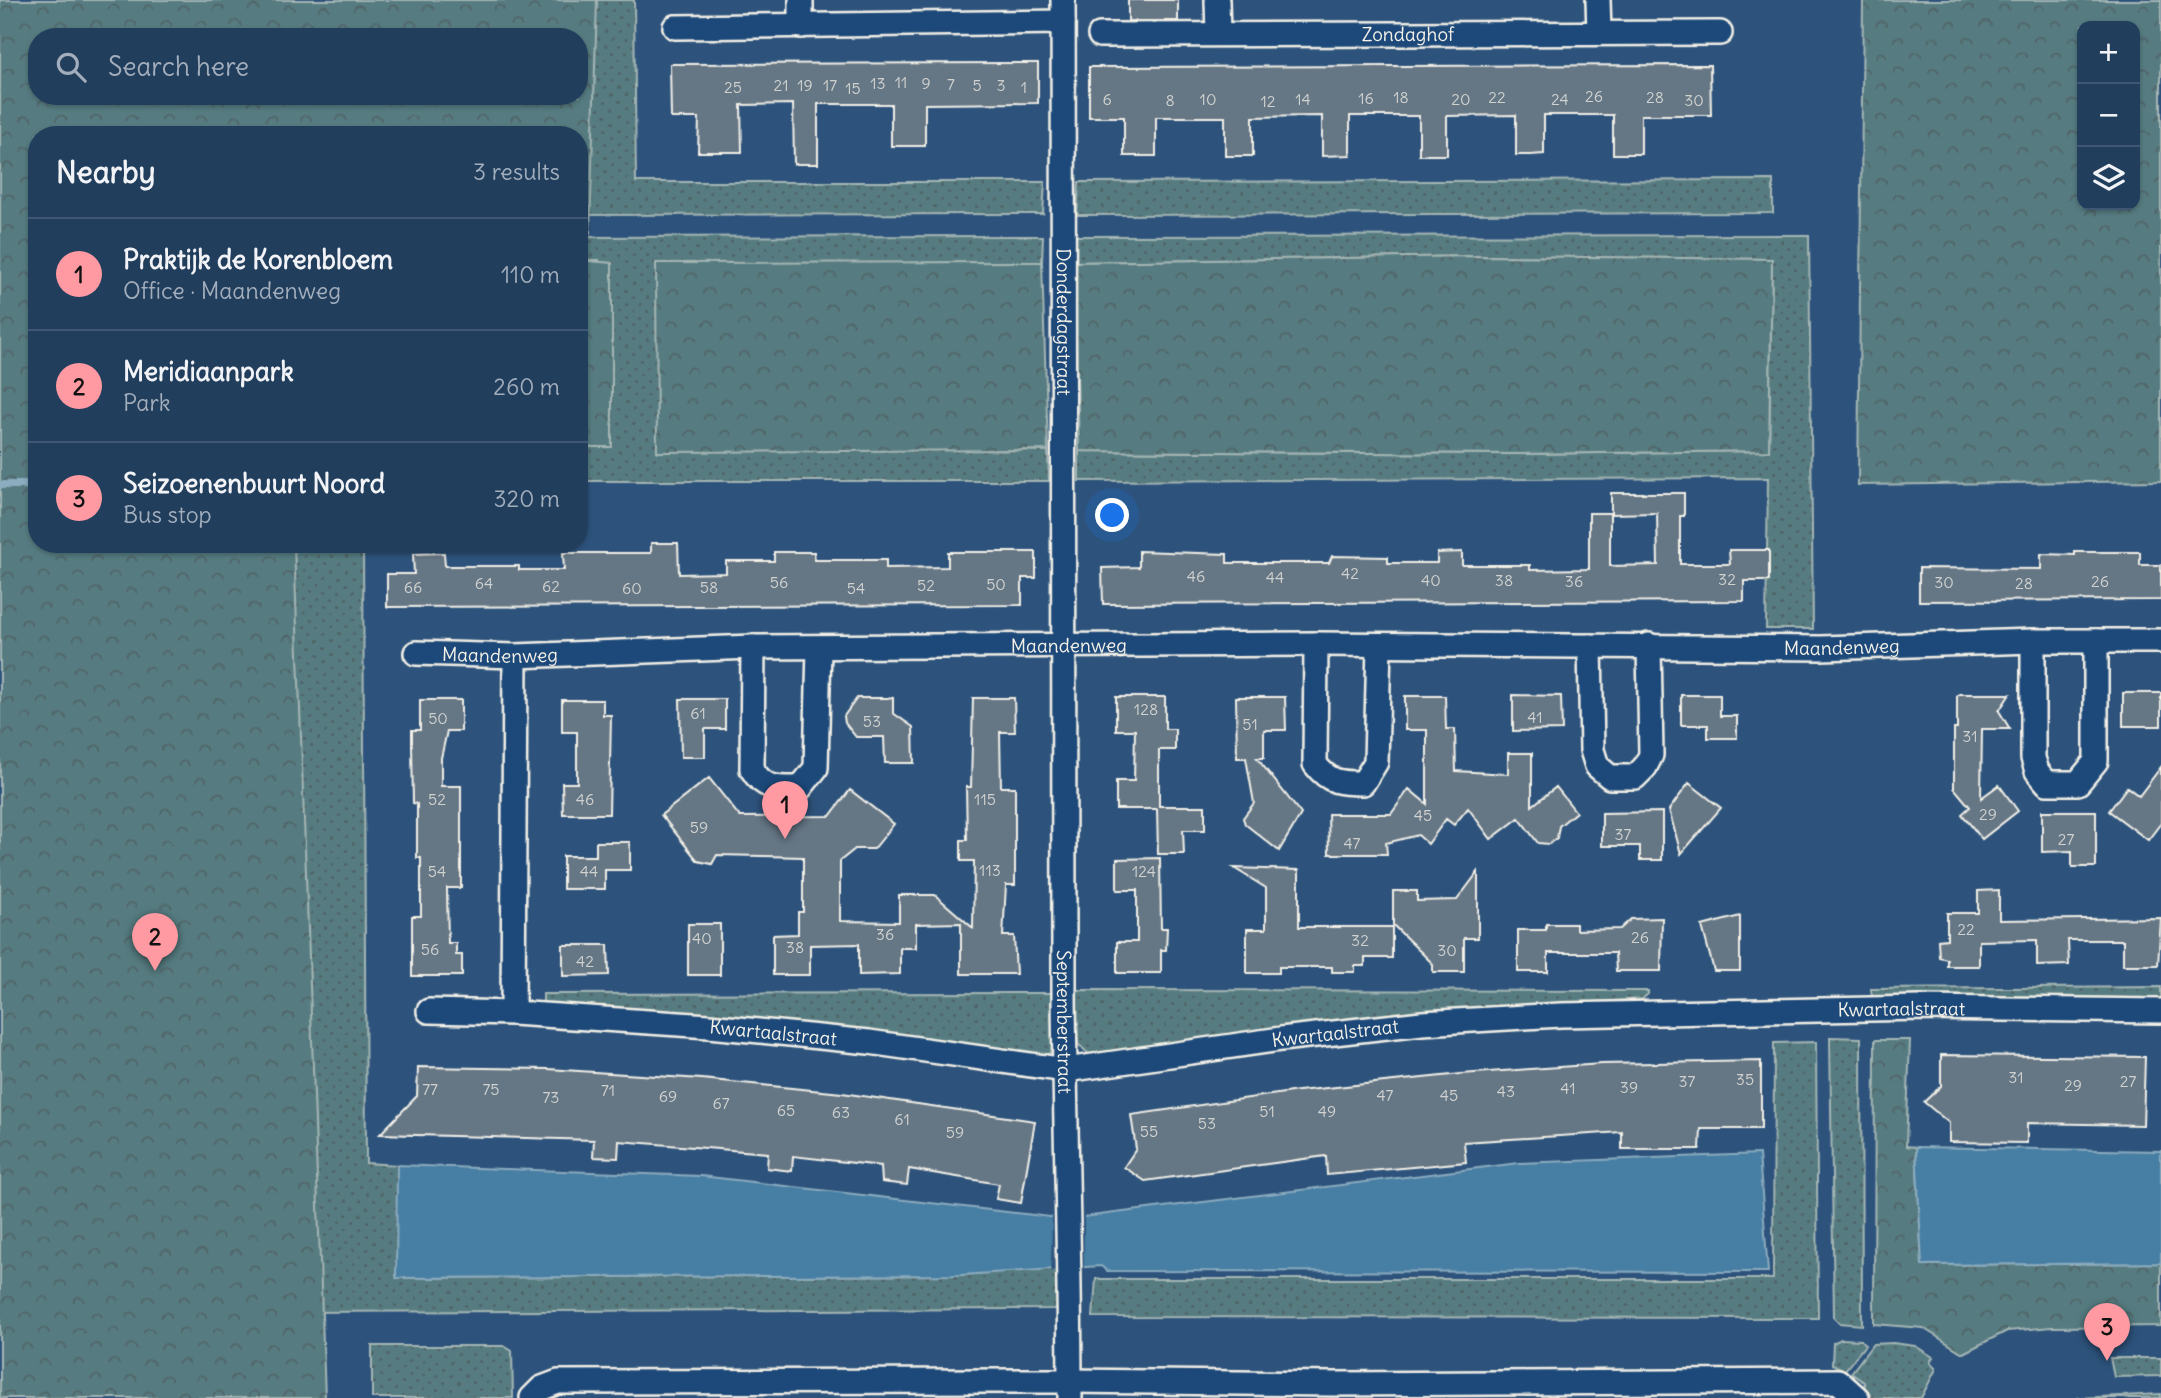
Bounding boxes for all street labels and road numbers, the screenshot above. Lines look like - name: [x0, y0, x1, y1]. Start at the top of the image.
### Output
- street label: Zondaghof: [1362, 22, 1455, 46]
- street label: Donderdagstraat: [1052, 248, 1076, 396]
- street label: Maandenweg: [1011, 633, 1127, 658]
- street label: Maandenweg: [1784, 633, 1900, 660]
- street label: Maandenweg: [442, 642, 558, 668]
- street label: Septemberstraat: [1052, 950, 1077, 1094]
- street label: Kwartaalstraat: [1837, 996, 1965, 1022]
- street label: Kwartaalstraat: [709, 1014, 838, 1051]
- street label: Kwartaalstraat: [1270, 1014, 1400, 1052]

